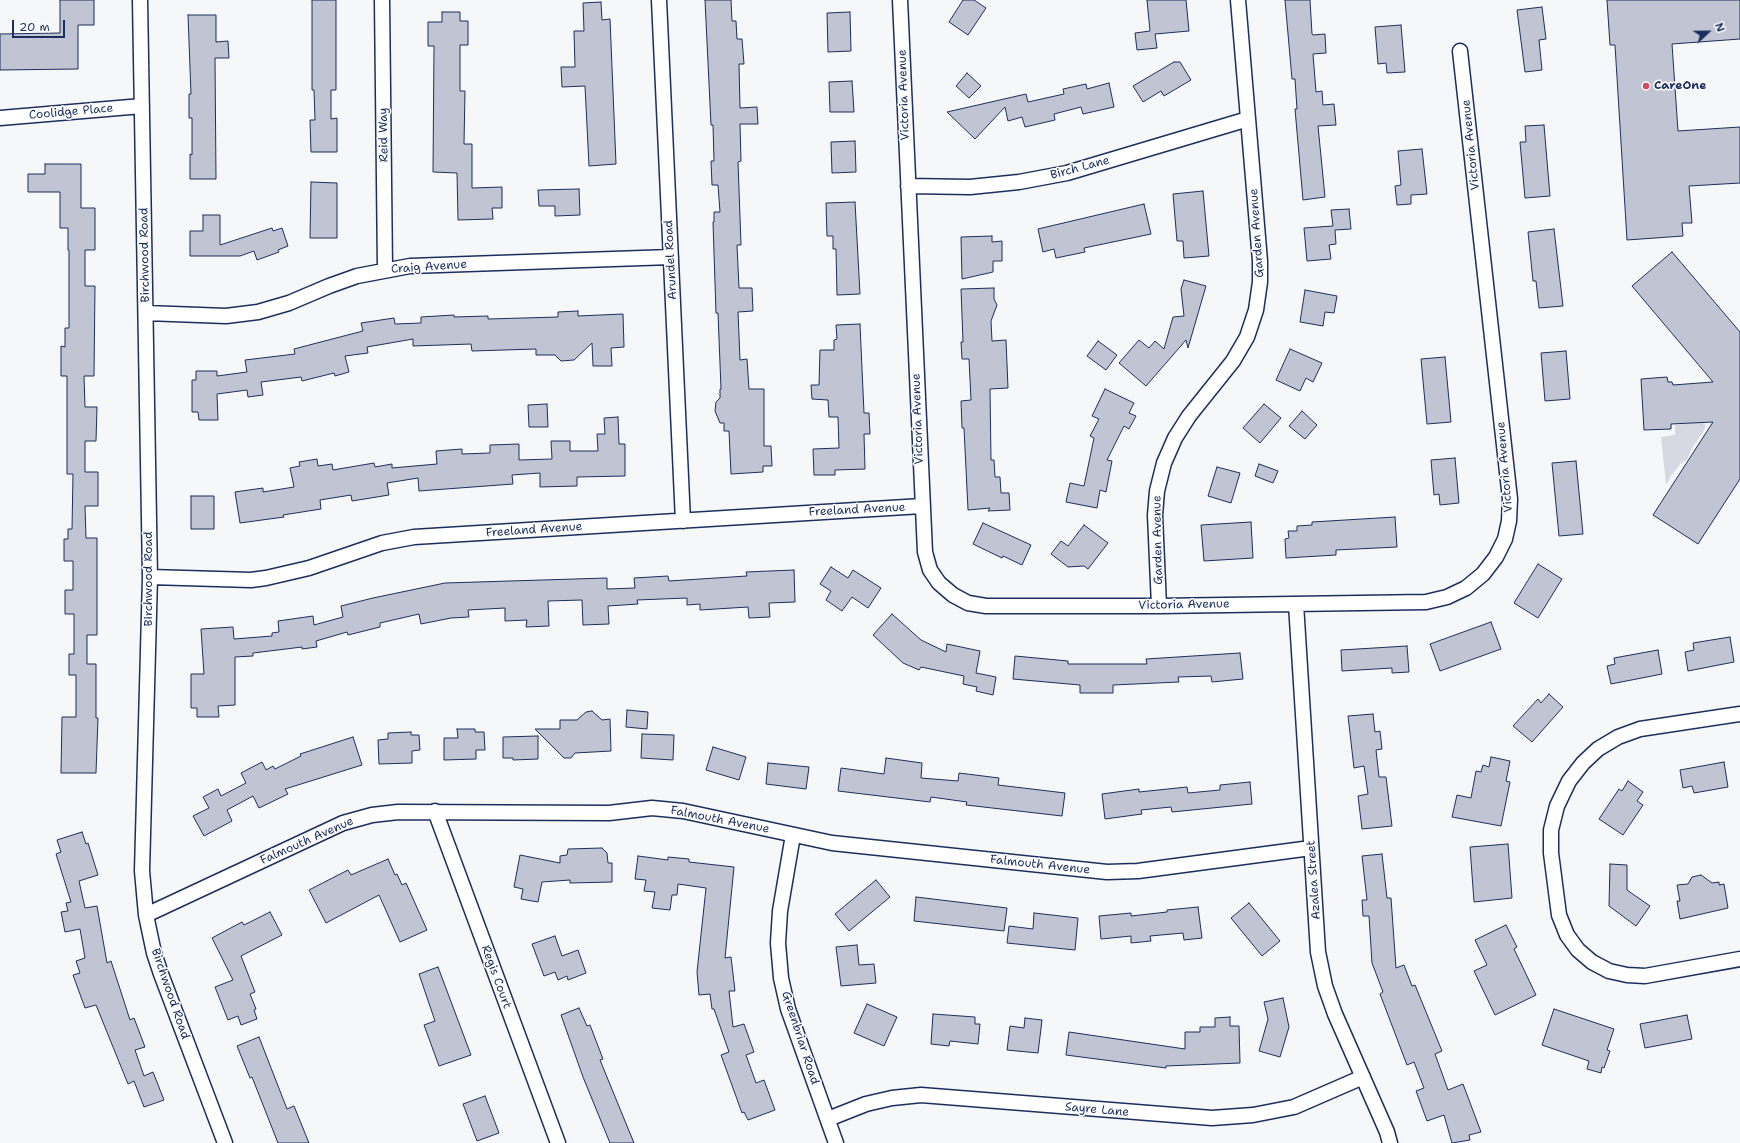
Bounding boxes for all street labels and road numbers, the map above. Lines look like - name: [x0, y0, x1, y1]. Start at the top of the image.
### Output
- street label: Victoria Avenue: [895, 49, 913, 141]
- street label: Victoria Avenue: [1459, 99, 1483, 191]
- street label: Coolidge Place: [28, 101, 114, 123]
- street label: Reid Way: [376, 108, 392, 162]
- street label: Birch Lane: [1049, 153, 1111, 183]
- street label: Garden Avenue: [1247, 188, 1267, 278]
- street label: Birchwood Road: [137, 207, 153, 303]
- street label: Arundel Road: [662, 220, 680, 300]
- street label: Craig Avenue: [390, 257, 468, 277]
- street label: Victoria Avenue: [909, 373, 927, 465]
- street label: Victoria Avenue: [1494, 421, 1516, 513]
- street label: Garden Avenue: [1150, 495, 1166, 585]
- street label: Freeland Avenue: [808, 500, 906, 520]
- street label: Freeland Avenue: [485, 519, 583, 541]
- street label: Birchwood Road: [142, 531, 156, 627]
- street label: Victoria Avenue: [1138, 597, 1230, 613]
- street label: Falmouth Avenue: [669, 803, 771, 837]
- street label: Falmouth Avenue: [258, 814, 356, 868]
- street label: Azalea Street: [1304, 840, 1324, 920]
- street label: Falmouth Avenue: [989, 853, 1091, 877]
- street label: Regis Court: [478, 943, 514, 1011]
- street label: Birchwood Road: [148, 947, 192, 1041]
- street label: Greenbriar Road: [778, 989, 822, 1087]
- street label: Sayre Lane: [1064, 1100, 1130, 1120]

